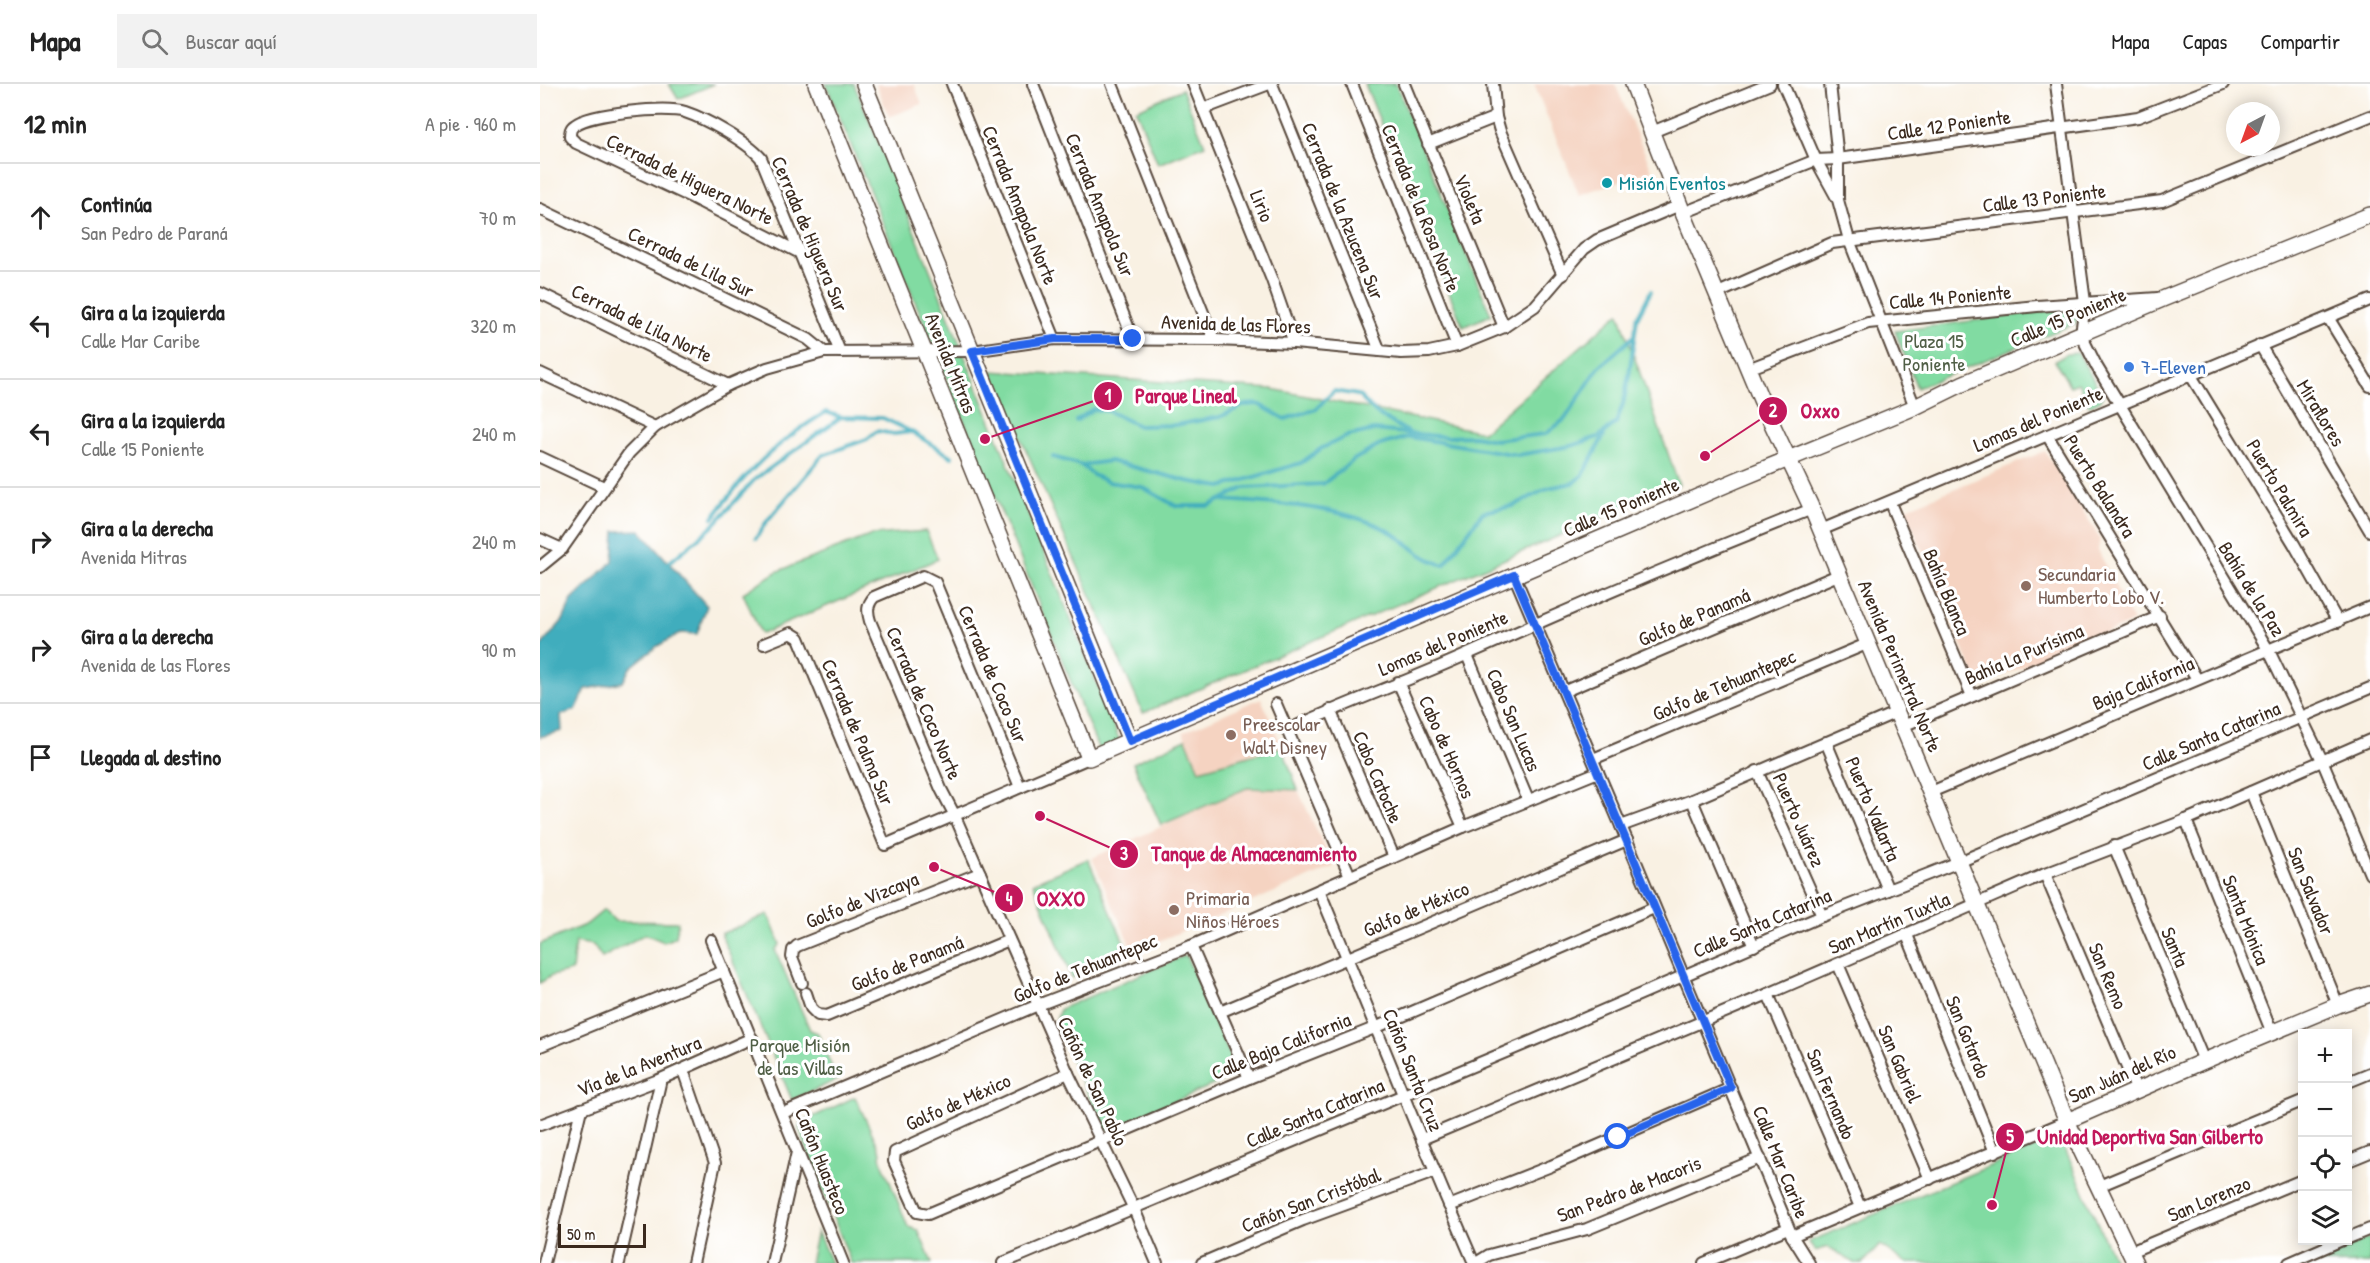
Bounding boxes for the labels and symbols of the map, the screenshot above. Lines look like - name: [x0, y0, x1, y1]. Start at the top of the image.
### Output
- street label: Calle 12 Poniente: [1886, 102, 2012, 147]
- north arrow: [2226, 102, 2280, 156]
- street label: Cerrada de la Azucena Sur: [1296, 118, 1391, 304]
- street label: Cerrada de la Rosa Norte: [1375, 120, 1468, 296]
- street label: Cerrada Amapola Norte: [976, 121, 1065, 288]
- street label: Cerrada de Higuera Norte: [602, 126, 778, 231]
- street label: Cerrada Amapola Sur: [1059, 129, 1142, 281]
- street label: Cerrada de Higuera Sur: [766, 152, 856, 316]
- place label: Misión Eventos: [1619, 169, 1726, 196]
- street label: Violeta: [1448, 170, 1493, 228]
- marker: Misión Eventos: [1600, 176, 1614, 190]
- street label: Calle 13 Poniente: [1981, 177, 2107, 218]
- street label: Lirio: [1244, 186, 1281, 226]
- street label: Cerrada de Lila Sur: [624, 219, 759, 304]
- street label: Cerrada de Lila Norte: [567, 277, 717, 368]
- street label: Calle 14 Poniente: [1888, 278, 2012, 315]
- street label: Calle 15 Poniente: [2006, 280, 2130, 353]
- street label: Avenida de las Flores: [1161, 307, 1312, 340]
- street label: Avenida Mitras: [919, 309, 984, 417]
- route end: [1119, 325, 1145, 351]
- park label: Plaza 15 Poniente: [1902, 327, 1966, 377]
- place label: 7-Eleven: [2141, 353, 2206, 380]
- marker: 7-Eleven: [2122, 360, 2136, 374]
- street label: Miraflores: [2291, 374, 2352, 451]
- callout: Parque Lineal: [1093, 377, 1249, 416]
- street label: Lomas del Poniente: [1969, 379, 2107, 458]
- text: Parque Lineal: [1135, 381, 1237, 411]
- text: 1: [1105, 383, 1112, 408]
- callout: Oxxo: [1758, 391, 1851, 430]
- text: Oxxo: [1801, 396, 1840, 425]
- text: 2: [1769, 398, 1778, 423]
- street label: Puerto Balandra: [2058, 429, 2143, 542]
- street label: Puerto Palmira: [2241, 434, 2320, 542]
- street label: Calle 15 Poniente: [1559, 470, 1683, 543]
- street label: Bahía de la Paz: [2213, 536, 2293, 642]
- street label: Bahía Blanca: [1917, 545, 1978, 639]
- place label: Secundaria Humberto Lobo V.: [2038, 560, 2164, 610]
- street label: Avenida Perimetral Norte: [1852, 576, 1949, 756]
- marker: Secundaria Humberto Lobo V.: [2019, 579, 2033, 593]
- street label: Golfo de Panamá: [1634, 581, 1754, 652]
- street label: Cerrada de Coco Sur: [952, 601, 1035, 747]
- street label: Lomas del Poniente: [1374, 603, 1512, 682]
- street label: Bahía La Purísima: [1960, 616, 2087, 691]
- street label: Cerrada de Coco Norte: [880, 622, 969, 783]
- street label: Golfo de Tehuantepec: [1648, 642, 1800, 727]
- street label: Baja California: [2088, 649, 2198, 716]
- street label: Cerrada de Palma Sur: [815, 655, 902, 809]
- street label: Cabo San Lucas: [1481, 664, 1548, 776]
- street label: Cabo de Hornos: [1413, 691, 1482, 803]
- street label: Calle Santa Catarina: [2137, 694, 2284, 777]
- place label: Preescolar Walt Disney: [1243, 710, 1327, 760]
- street label: Cabo Catoche: [1347, 727, 1410, 827]
- marker: Preescolar Walt Disney: [1224, 728, 1238, 742]
- street label: Puerto Vallarta: [1839, 753, 1908, 865]
- street label: Puerto Juárez: [1767, 768, 1832, 871]
- callout: Tanque de Almacenamiento: [1109, 835, 1368, 874]
- text: Tanque de Almacenamiento: [1150, 839, 1357, 869]
- text: 3: [1120, 841, 1128, 866]
- street label: San Salvador: [2282, 843, 2341, 939]
- street label: Golfo de Vizcaya: [801, 865, 922, 934]
- street label: Santa Mónica: [2216, 871, 2277, 969]
- street label: Golfo de México: [1359, 874, 1473, 943]
- callout: OXXO: [994, 879, 1097, 918]
- street label: Calle Santa Catarina: [1688, 881, 1835, 964]
- text: OXXO: [1037, 884, 1086, 913]
- place label: Primaria Niños Héroes: [1186, 884, 1280, 934]
- street label: San Martín Tuxtla: [1824, 885, 1954, 960]
- text: 4: [1006, 886, 1013, 911]
- marker: Primaria Niños Héroes: [1167, 903, 1181, 917]
- street label: Santa: [2155, 923, 2196, 971]
- street label: Golfo de Tehuantepec: [1009, 926, 1161, 1009]
- street label: Golfo de Panamá: [847, 928, 967, 997]
- street label: San Remo: [2082, 939, 2134, 1013]
- street label: San Gotardo: [1940, 992, 1997, 1082]
- street label: Cañón Santa Cruz: [1377, 1004, 1451, 1136]
- street label: Calle Baja California: [1207, 1005, 1355, 1086]
- street label: Cañón de San Pablo: [1052, 1012, 1135, 1150]
- street label: San Gabriel: [1872, 1021, 1929, 1107]
- street label: Vía de la Aventura: [573, 1028, 705, 1103]
- park label: Parque Misión de las Villas: [750, 1031, 850, 1081]
- street label: San Juán del Río: [2064, 1038, 2180, 1109]
- street label: San Fernando: [1800, 1045, 1863, 1143]
- street label: Golfo de México: [901, 1066, 1015, 1137]
- street label: Calle Santa Catarina: [1241, 1071, 1388, 1154]
- street label: Calle Mar Caribe: [1747, 1101, 1816, 1222]
- street label: Cañón Huasteco: [789, 1103, 856, 1218]
- callout: Unidad Deportiva San Gilberto: [1995, 1117, 2275, 1156]
- text: Unidad Deportiva San Gilberto: [2037, 1122, 2263, 1152]
- route start: [1604, 1123, 1630, 1149]
- text: 5: [2006, 1124, 2014, 1149]
- street label: San Pedro de Macoris: [1553, 1149, 1705, 1228]
- street label: Cañón San Cristóbal: [1237, 1160, 1385, 1239]
- street label: San Lorenzo: [2163, 1169, 2254, 1228]
- scale bar: [558, 1221, 646, 1248]

